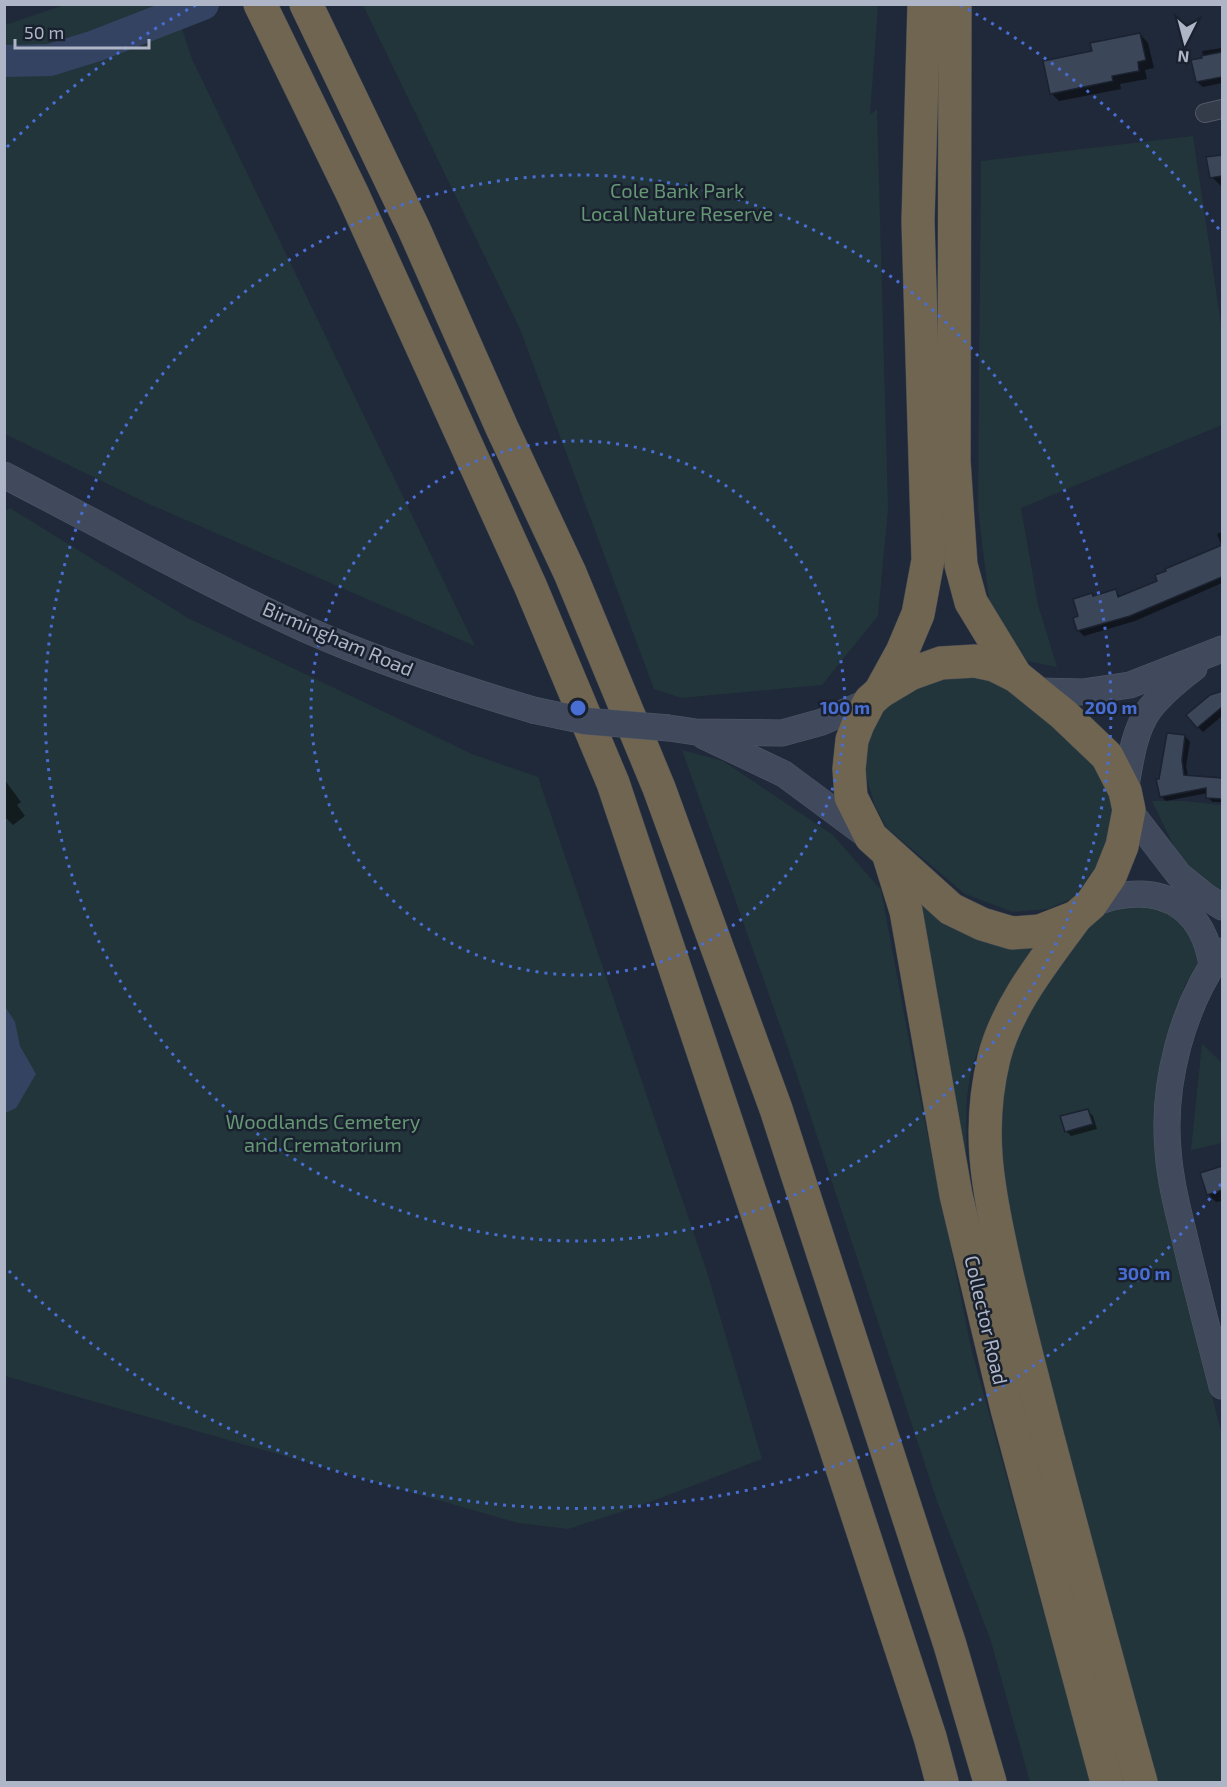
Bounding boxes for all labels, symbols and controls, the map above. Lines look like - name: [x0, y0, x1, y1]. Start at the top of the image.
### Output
- scale bar: [15, 12, 148, 50]
- north arrow: [1155, 12, 1215, 72]
- text: 50 m: [24, 21, 64, 43]
- text: N: [1177, 47, 1190, 67]
- park label: Cole Bank Park Local Nature Reserve: [581, 178, 773, 225]
- street label: Birmingham Road: [259, 596, 417, 681]
- text: 100 m: [820, 696, 870, 718]
- text: 200 m: [1085, 696, 1137, 718]
- centre of rings: [568, 698, 588, 718]
- park label: Woodlands Cemetery and Crematorium: [226, 1109, 421, 1156]
- street label: Collector Road: [960, 1253, 1014, 1387]
- text: 300 m: [1118, 1262, 1170, 1284]

